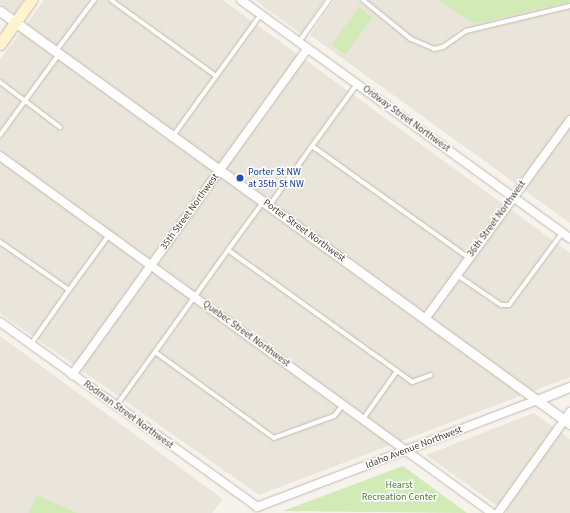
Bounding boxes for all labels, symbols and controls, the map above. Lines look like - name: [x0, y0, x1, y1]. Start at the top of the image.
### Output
- street label: Ordway Street Northwest: [360, 83, 452, 155]
- place label: Porter St NW at 35th St NW: [248, 166, 304, 190]
- street label: 35th Street Northwest: [158, 171, 222, 253]
- marker: Porter St NW at 35th St NW: [235, 173, 245, 183]
- street label: 36th Street Northwest: [465, 178, 529, 260]
- street label: Porter Street Northwest: [261, 197, 347, 265]
- street label: Quebec Street Northwest: [200, 298, 292, 370]
- street label: Rodman Street Northwest: [81, 378, 175, 452]
- street label: Idaho Avenue Northwest: [364, 424, 464, 472]
- park label: Hearst Recreation Center: [362, 479, 436, 502]

